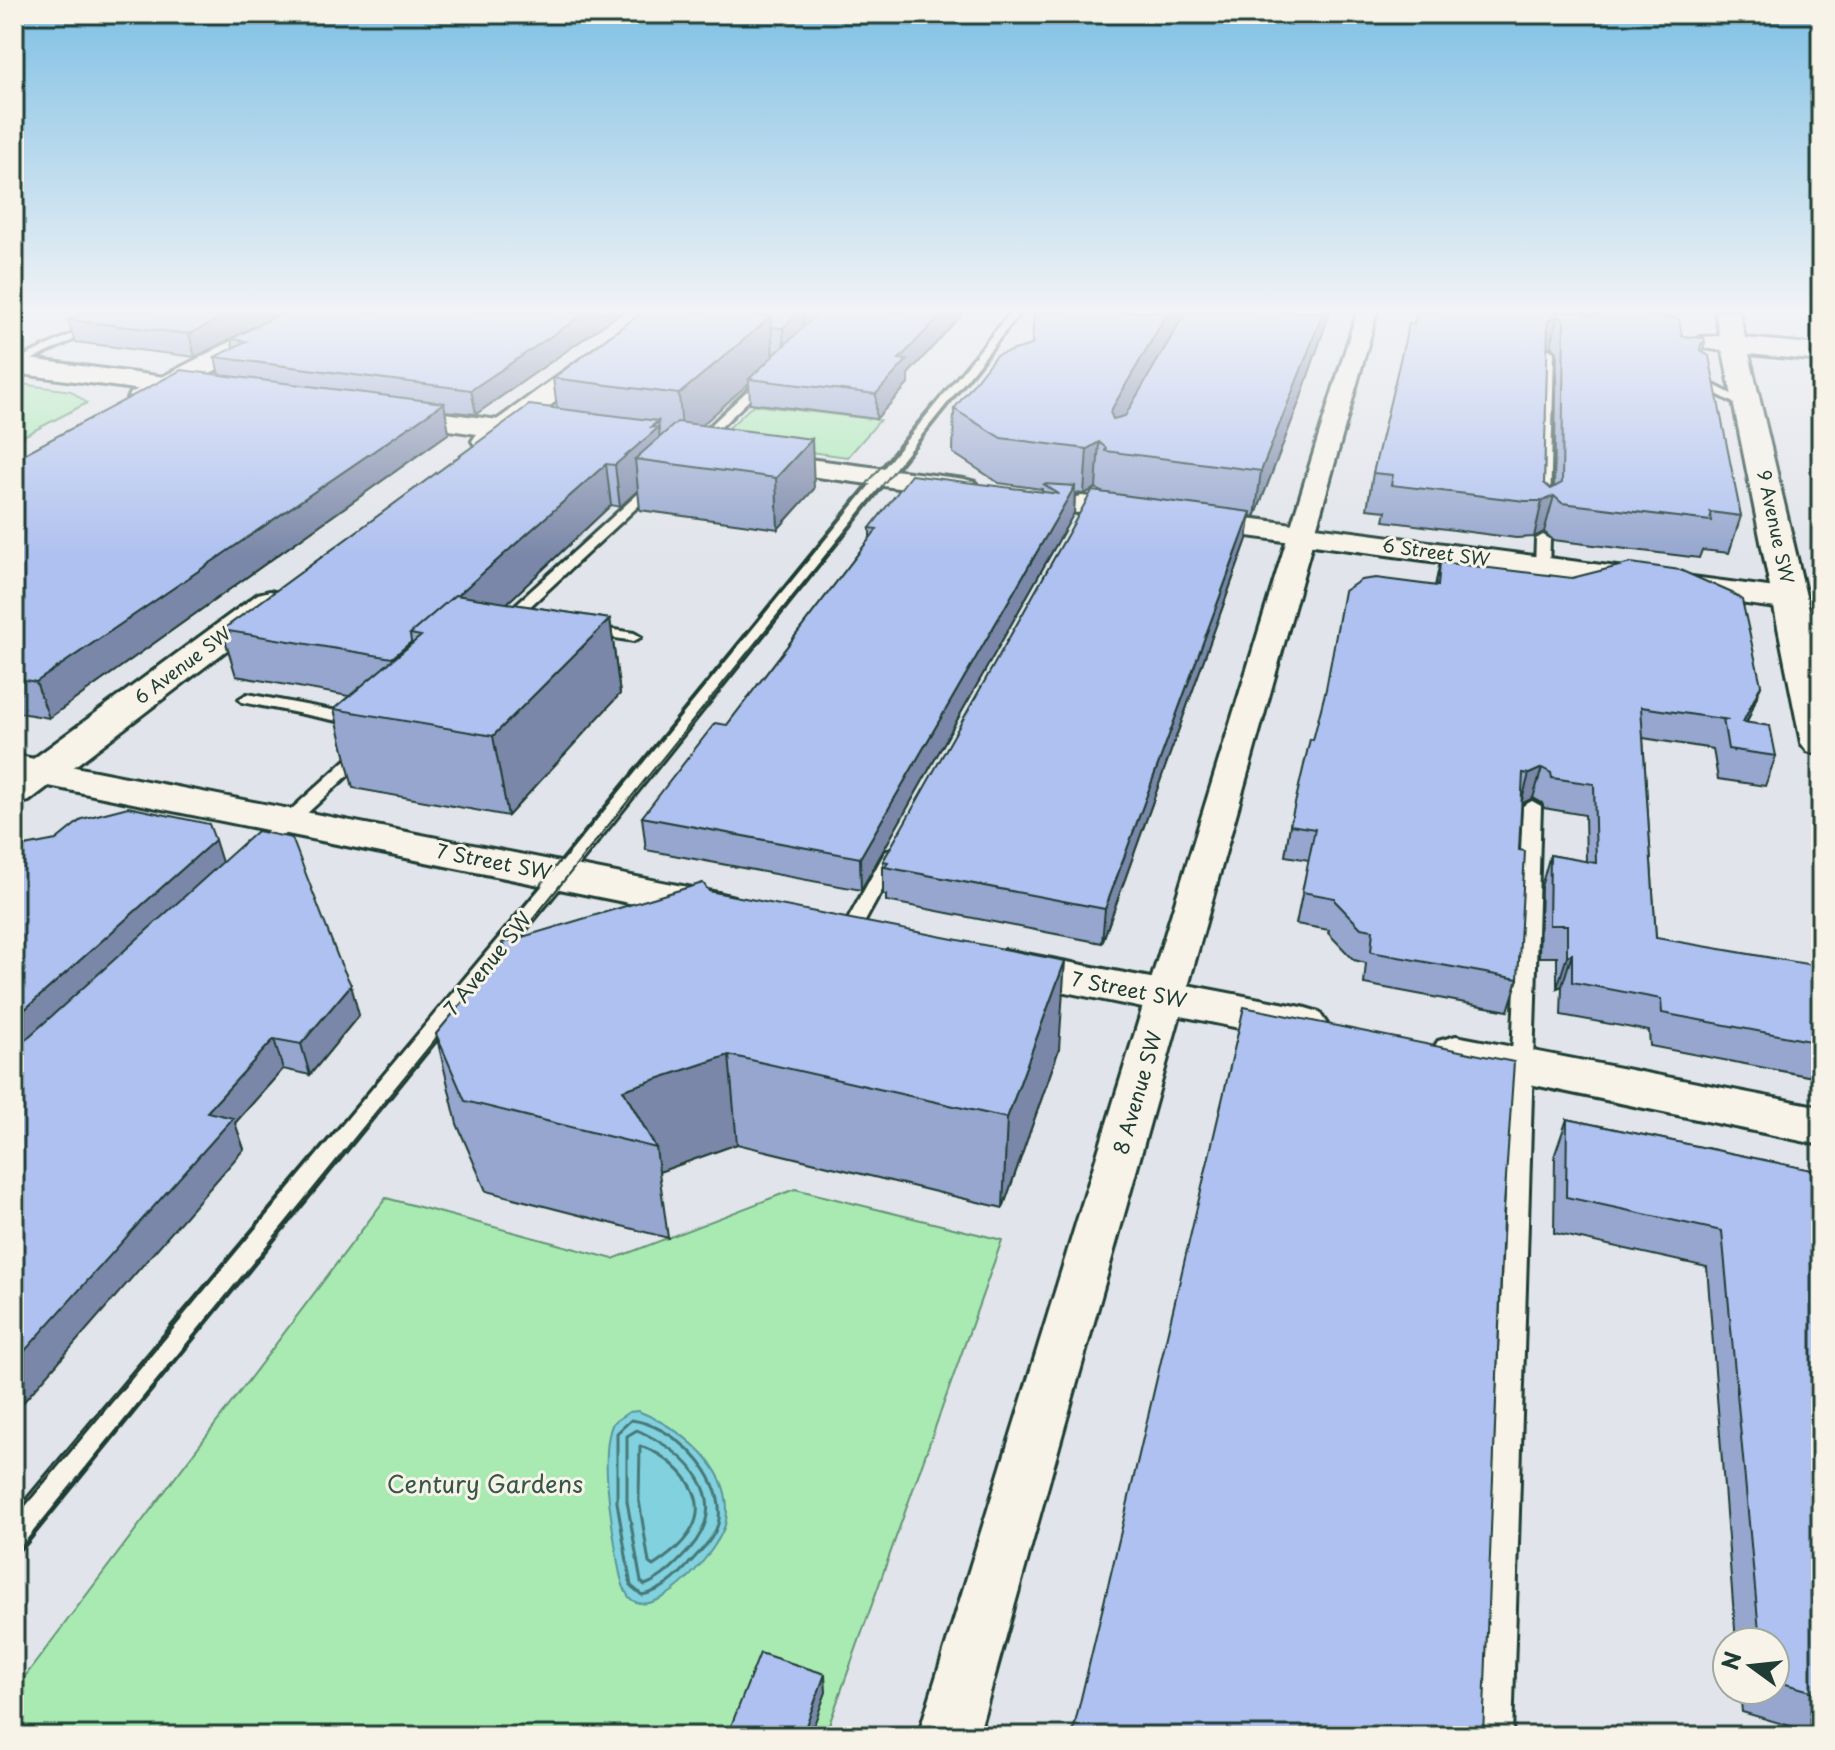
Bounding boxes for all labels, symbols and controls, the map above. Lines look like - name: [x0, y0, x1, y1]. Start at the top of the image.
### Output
- street label: 9 Avenue SW: [1751, 467, 1802, 586]
- street label: 6 Street SW: [1381, 531, 1492, 572]
- street label: 6 Avenue SW: [128, 619, 236, 710]
- street label: 7 Street SW: [434, 835, 555, 887]
- street label: 7 Avenue SW: [436, 905, 539, 1022]
- street label: 7 Street SW: [1069, 963, 1190, 1015]
- street label: 8 Avenue SW: [1105, 1027, 1169, 1158]
- park label: Century Gardens: [387, 1465, 583, 1501]
- north arrow: [1711, 1626, 1791, 1706]
- text: N: [1712, 1648, 1748, 1673]

